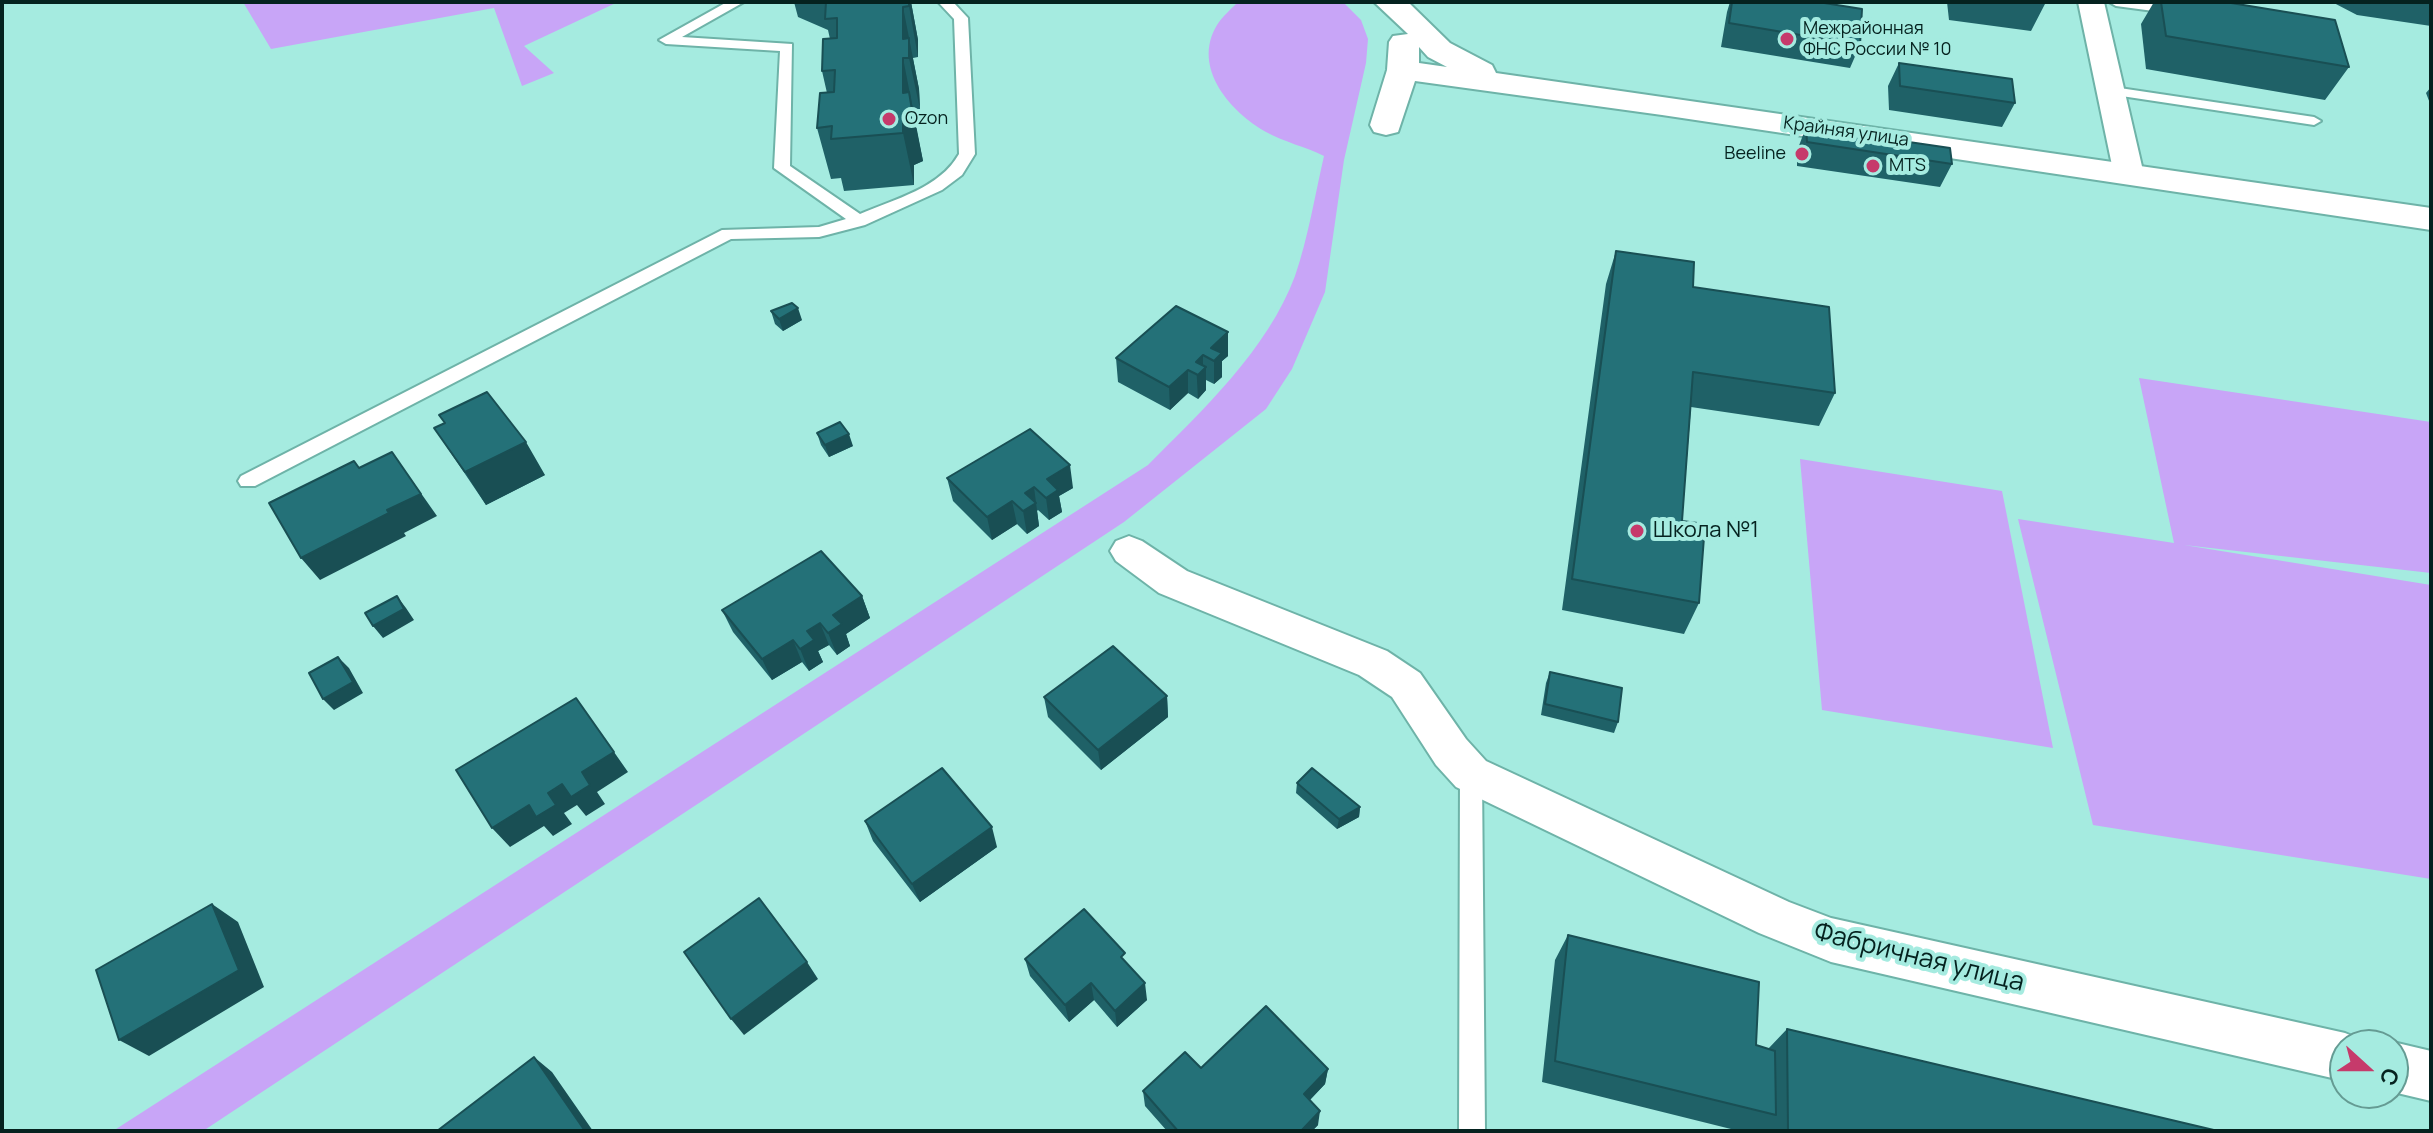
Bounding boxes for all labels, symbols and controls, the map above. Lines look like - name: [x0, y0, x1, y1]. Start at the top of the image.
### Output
- place label: Межрайонная ФНС России № 10: [1803, 18, 1951, 60]
- marker: Межрайонная ФНС России № 10: [1778, 30, 1796, 48]
- place label: Ozon: [905, 108, 948, 130]
- marker: Ozon: [880, 110, 898, 128]
- street label: Крайняя улица: [1782, 112, 1910, 152]
- place label: Beeline: [1724, 143, 1786, 165]
- marker: Beeline: [1793, 145, 1811, 163]
- place label: MTS: [1889, 155, 1926, 177]
- marker: MTS: [1864, 157, 1882, 175]
- place label: Школа №1: [1653, 518, 1759, 544]
- marker: Школа №1: [1628, 522, 1646, 540]
- street label: Фабричная улица: [1811, 917, 2027, 999]
- north arrow: [2329, 1029, 2409, 1109]
- text: С: [2373, 1064, 2406, 1090]

